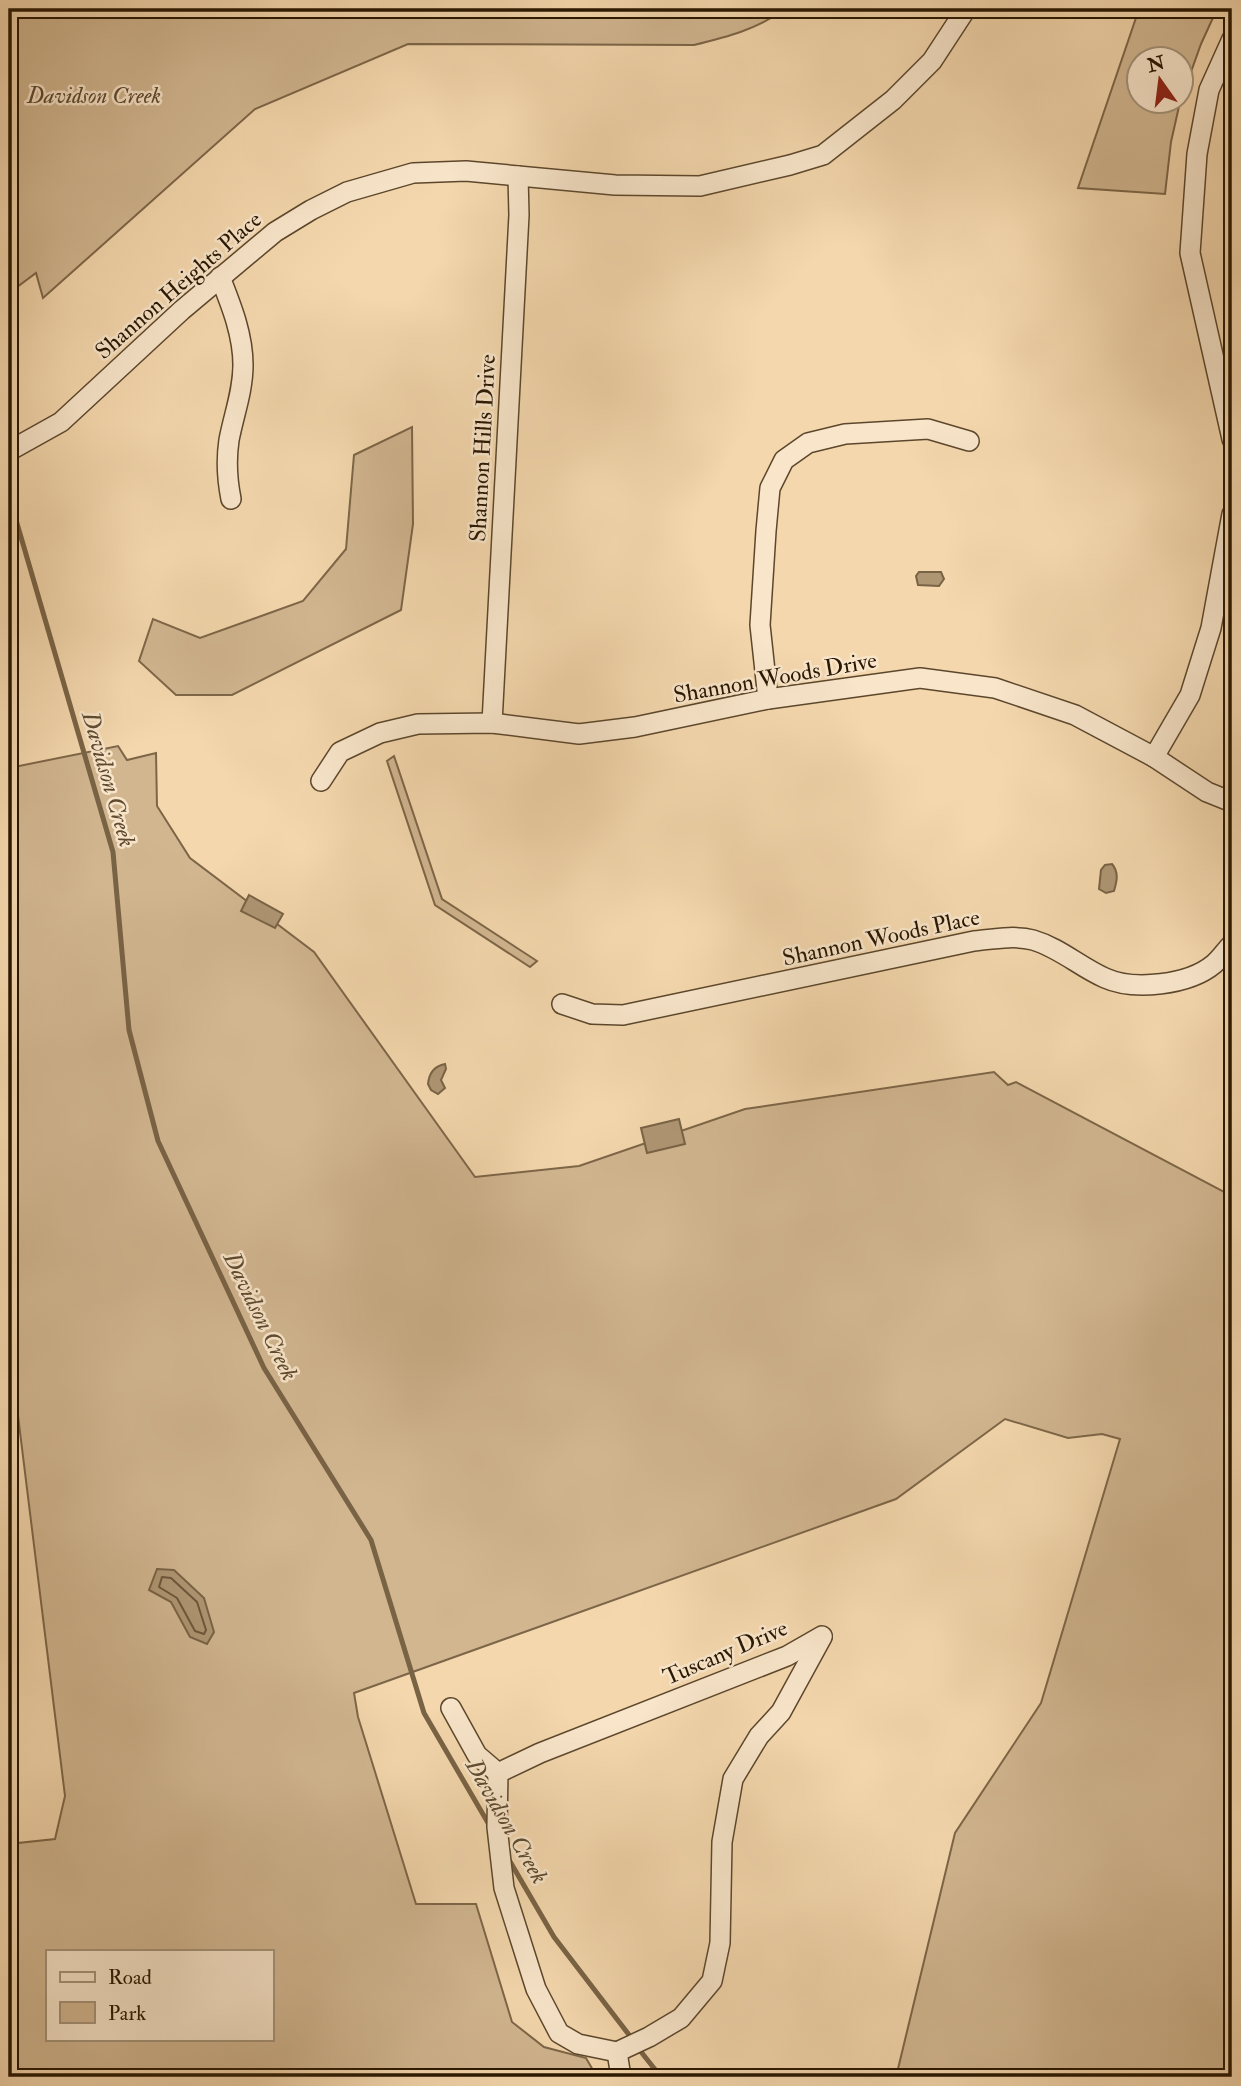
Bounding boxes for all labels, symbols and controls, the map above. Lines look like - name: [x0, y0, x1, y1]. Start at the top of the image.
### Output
- north arrow: [1126, 46, 1196, 116]
- text: N: [1144, 51, 1168, 78]
- park label: Davidson Creek: [26, 81, 161, 110]
- street label: Shannon Heights Place: [89, 205, 268, 366]
- street label: Shannon Hills Drive: [463, 353, 502, 543]
- street label: Shannon Woods Drive: [671, 645, 879, 710]
- water label: Davidson Creek: [74, 707, 143, 851]
- street label: Shannon Woods Place: [780, 902, 983, 973]
- water label: Davidson Creek: [216, 1246, 305, 1386]
- street label: Tuscany Drive: [659, 1613, 792, 1692]
- water label: Davidson Creek: [458, 1752, 555, 1890]
- legend: [46, 1950, 273, 2040]
- text: Road: [108, 1964, 153, 1991]
- text: Park: [108, 2000, 146, 2027]

